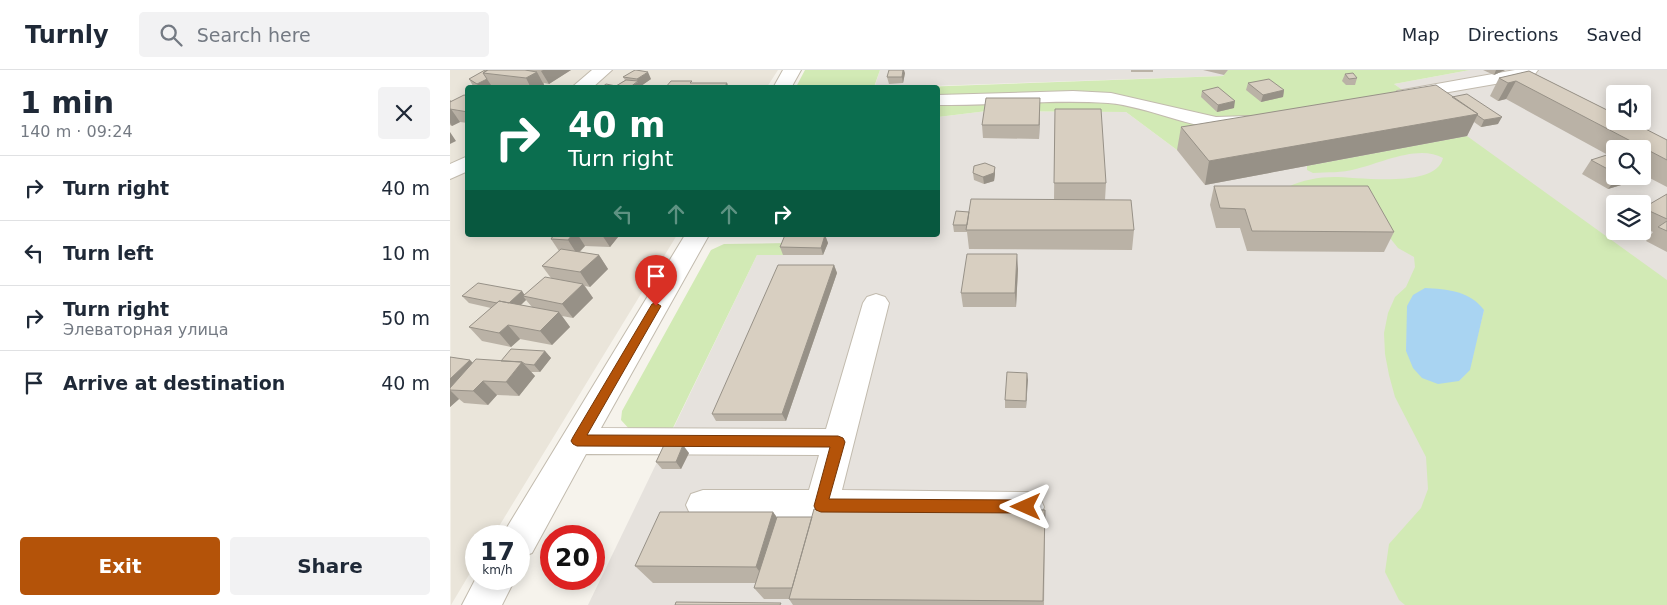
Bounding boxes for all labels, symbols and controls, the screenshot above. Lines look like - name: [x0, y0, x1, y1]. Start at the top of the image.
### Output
- search box: [139, 12, 489, 57]
- text: Turnly: [25, 21, 109, 49]
- icon: search: [157, 21, 185, 49]
- text: Search here: [197, 24, 311, 46]
- text: Map: [1402, 24, 1440, 45]
- text: Directions: [1468, 24, 1558, 45]
- text: Saved: [1586, 24, 1642, 45]
- text: 1 min: [20, 85, 114, 120]
- map controls: [1606, 85, 1651, 240]
- button: sound: [1606, 85, 1651, 130]
- button: close: [378, 87, 430, 139]
- icon: right: [485, 105, 550, 170]
- text: 40 m: [568, 105, 665, 145]
- text: 140 m · 09:24: [20, 122, 133, 141]
- button: search: [1606, 140, 1651, 185]
- text: Turn right: [568, 146, 673, 171]
- icon: right: [20, 174, 48, 202]
- text: Turn right: [63, 177, 169, 199]
- text: 40 m: [381, 177, 430, 199]
- button: layers: [1606, 195, 1651, 240]
- icon: left: [609, 200, 637, 228]
- icon: ahead: [662, 200, 690, 228]
- icon: ahead: [715, 200, 743, 228]
- icon: right: [768, 200, 796, 228]
- icon: left: [20, 239, 48, 267]
- text: Turn left: [63, 242, 154, 264]
- text: 10 m: [381, 242, 430, 264]
- pin: [635, 255, 677, 306]
- icon: arrive: [642, 262, 670, 290]
- text: Turn right: [63, 298, 169, 320]
- icon: right: [20, 304, 48, 332]
- text: 50 m: [381, 307, 430, 329]
- text: Элеваторная улица: [63, 320, 229, 339]
- icon: arrive: [20, 369, 48, 397]
- text: Arrive at destination: [63, 372, 285, 394]
- text: 40 m: [381, 372, 430, 394]
- position arrow: [999, 480, 1051, 532]
- speed limit sign: 20: [540, 525, 605, 590]
- button: Exit: [20, 537, 220, 595]
- button: Share: [230, 537, 430, 595]
- text: 17: [480, 537, 515, 566]
- text: km/h: [482, 563, 513, 577]

